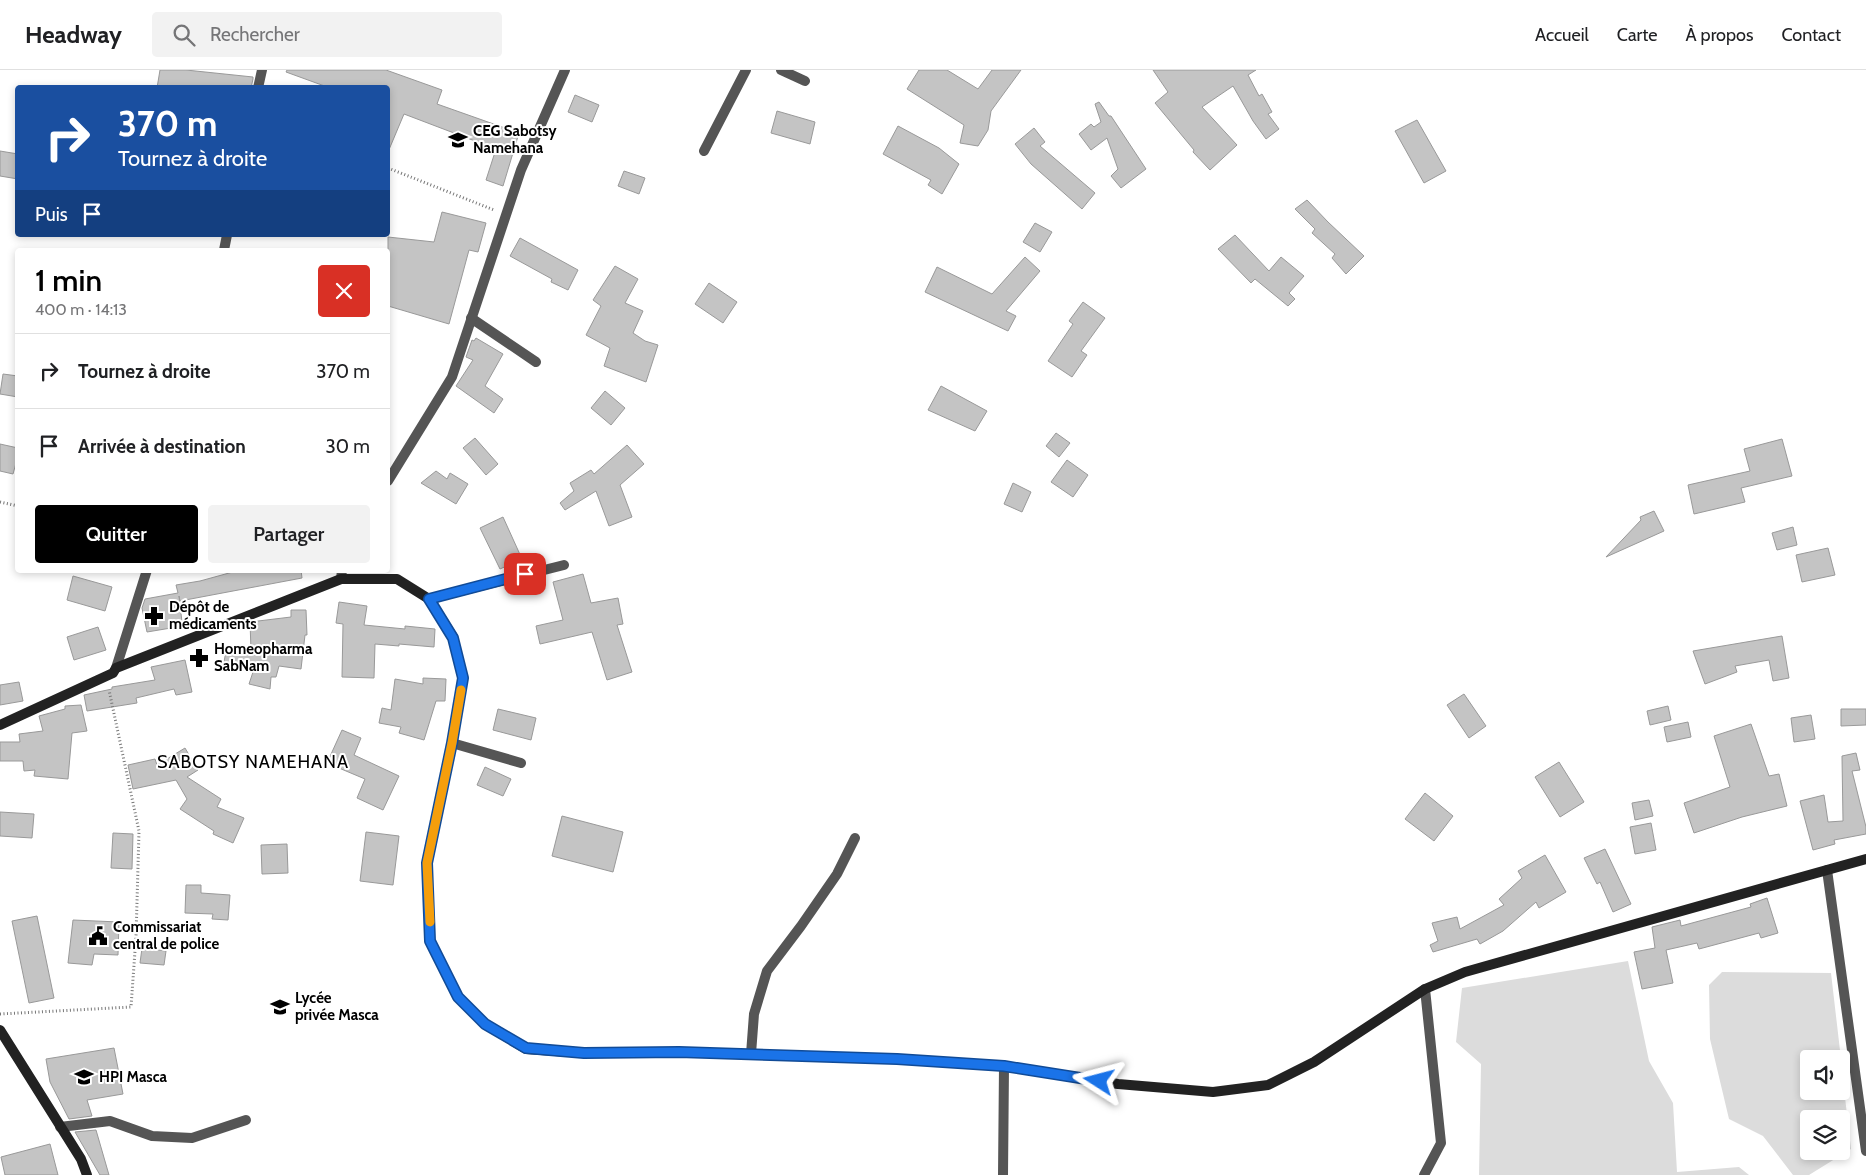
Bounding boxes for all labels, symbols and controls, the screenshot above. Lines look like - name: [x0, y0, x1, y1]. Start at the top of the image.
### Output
- search box: [152, 12, 502, 57]
- text: Headway: [25, 20, 122, 49]
- icon: search: [170, 21, 198, 49]
- text: Rechercher: [210, 23, 300, 46]
- text: Accueil: [1535, 24, 1589, 46]
- text: Carte: [1617, 24, 1657, 46]
- text: À propos: [1685, 24, 1753, 46]
- text: Contact: [1781, 24, 1841, 46]
- text: 370 m: [118, 102, 217, 145]
- icon: right: [35, 105, 100, 170]
- place label: CEG Sabotsy Namehana: [473, 122, 558, 157]
- school or university icon: CEG Sabotsy Namehana: [447, 129, 469, 151]
- text: Tournez à droite: [118, 145, 267, 172]
- icon: arrive: [78, 200, 106, 228]
- text: Puis: [35, 203, 68, 226]
- text: 1 min: [35, 262, 102, 299]
- button: close: [318, 265, 370, 317]
- text: 400 m · 14:13: [35, 300, 127, 319]
- icon: right: [35, 357, 63, 385]
- text: Tournez à droite: [78, 360, 211, 383]
- text: 370 m: [316, 360, 370, 383]
- icon: arrive: [35, 432, 63, 460]
- text: Arrivée à destination: [78, 435, 246, 458]
- text: 30 m: [326, 435, 370, 458]
- button: Quitter: [35, 505, 198, 563]
- button: Partager: [208, 505, 370, 563]
- pin: [504, 553, 546, 595]
- icon: arrive: [511, 560, 539, 588]
- place label: Dépôt de médicaments: [169, 598, 257, 633]
- pharmacy icon: Dépôt de médicaments: [143, 605, 165, 627]
- place label: Homeopharma SabNam: [214, 640, 313, 675]
- pharmacy icon: Homeopharma SabNam: [188, 647, 210, 669]
- district label: SABOTSY NAMEHANA: [157, 751, 349, 773]
- place label: Commissariat central de police: [113, 918, 220, 953]
- public building icon: Commissariat central de police: [87, 925, 109, 947]
- place label: Lycée privée Masca: [295, 989, 379, 1024]
- school or university icon: Lycée privée Masca: [269, 996, 291, 1018]
- map controls: [1800, 1050, 1850, 1160]
- button: sound: [1800, 1050, 1850, 1100]
- position arrow: [1072, 1054, 1124, 1106]
- school or university icon: HPI Masca: [73, 1066, 95, 1088]
- place label: HPI Masca: [99, 1068, 168, 1086]
- button: layers: [1800, 1110, 1850, 1160]

